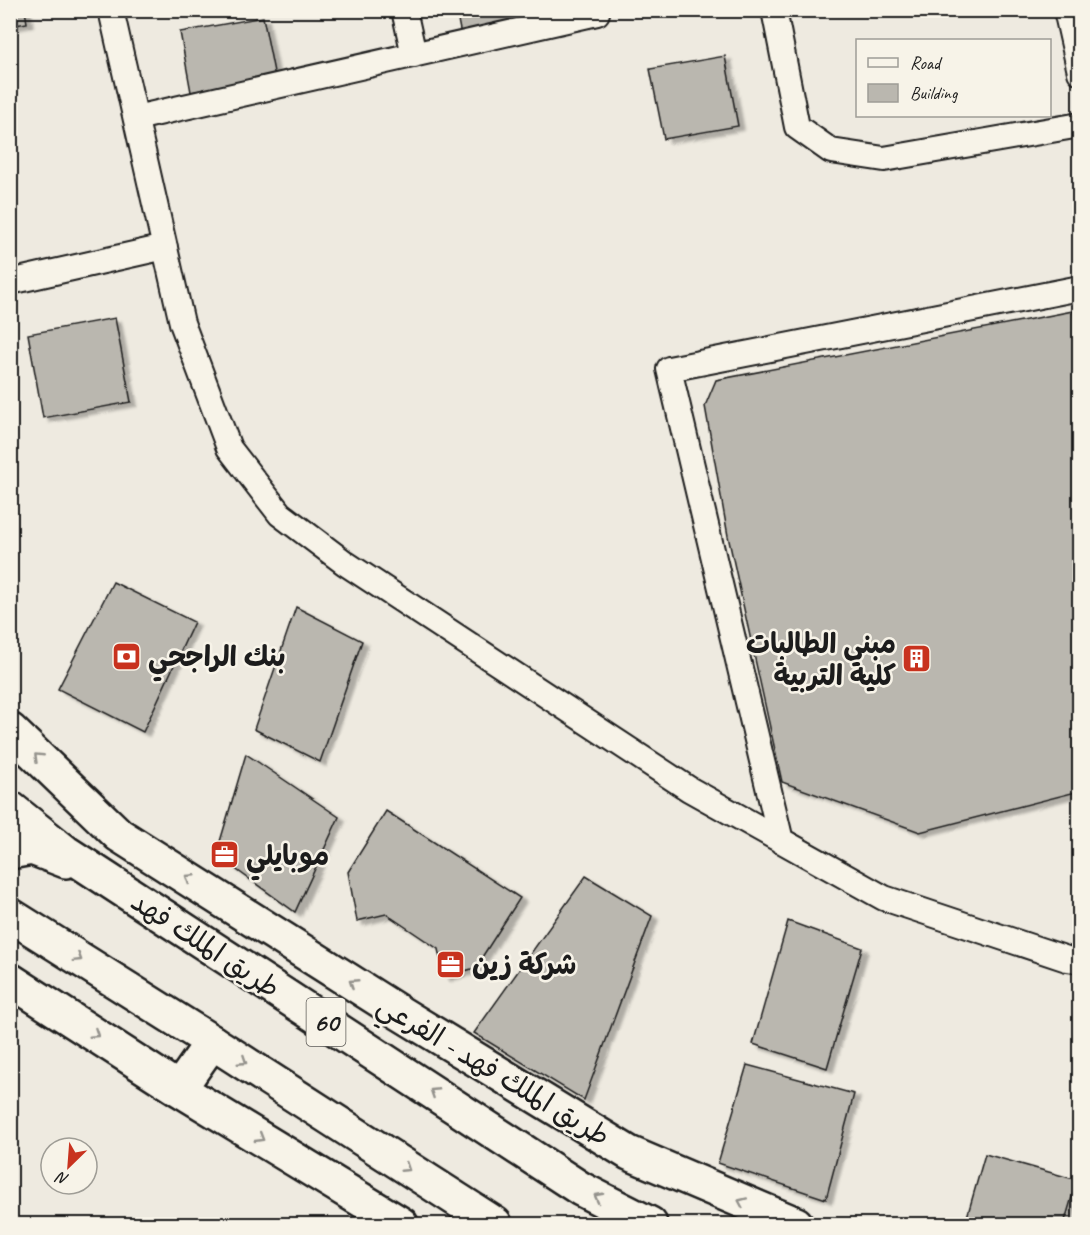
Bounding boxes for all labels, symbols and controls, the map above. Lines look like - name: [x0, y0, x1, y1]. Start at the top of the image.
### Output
- legend: [856, 39, 1051, 117]
- text: Road: [910, 52, 943, 74]
- text: Building: [910, 82, 959, 104]
- place label: مبنى الطالبات كلية التربية: [746, 626, 897, 693]
- place label: بنك الراجحي: [148, 639, 286, 682]
- bank icon: بنك الراجحي: [111, 640, 143, 672]
- building icon: مبنى الطالبات كلية التربية: [901, 643, 933, 675]
- one-way arrow: [35, 753, 46, 764]
- place label: موبايلي: [246, 838, 329, 881]
- office icon: موبايلي: [209, 839, 241, 871]
- one-way arrow: [185, 874, 195, 886]
- street label: طريق الملك فهد: [125, 883, 287, 1006]
- place label: شركة زين: [472, 947, 576, 982]
- office icon: شركة زين: [435, 948, 467, 980]
- one-way arrow: [72, 950, 82, 962]
- one-way arrow: [349, 980, 360, 991]
- street label: طريق الملك فهد - الفرعي: [368, 987, 616, 1160]
- road number: 60: [306, 998, 346, 1046]
- one-way arrow: [88, 1027, 99, 1038]
- one-way arrow: [237, 1054, 247, 1066]
- one-way arrow: [430, 1088, 440, 1100]
- one-way arrow: [254, 1131, 264, 1143]
- north arrow: [39, 1136, 99, 1196]
- one-way arrow: [399, 1161, 410, 1172]
- text: N: [52, 1166, 72, 1190]
- one-way arrow: [593, 1193, 604, 1205]
- one-way arrow: [738, 1197, 749, 1209]

